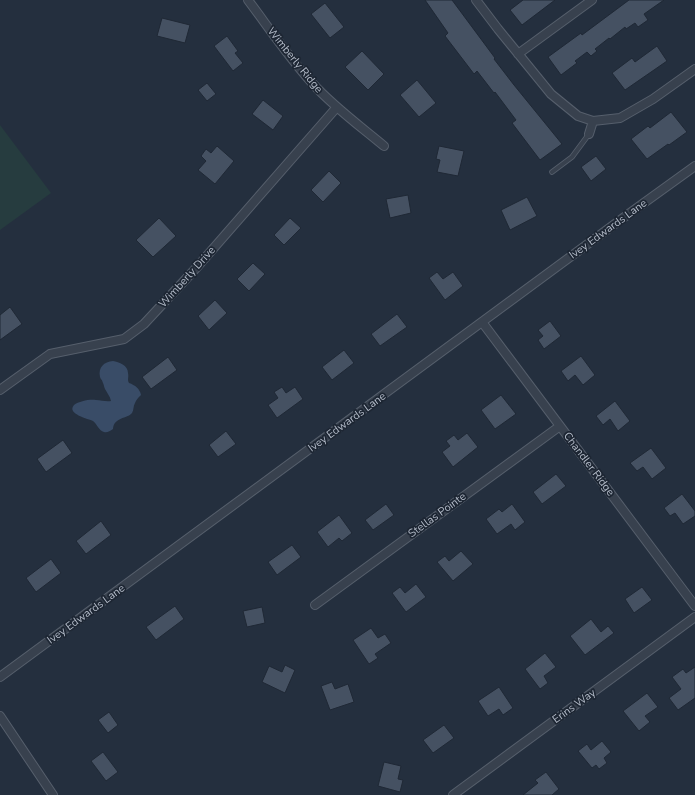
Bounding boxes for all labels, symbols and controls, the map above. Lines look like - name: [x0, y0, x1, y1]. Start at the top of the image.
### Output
- street label: Wimberly Ridge: [264, 24, 326, 96]
- street label: Ivey Edwards Lane: [566, 196, 650, 262]
- street label: Wimberly Drive: [155, 243, 219, 311]
- street label: Ivey Edwards Lane: [305, 389, 389, 455]
- street label: Chandler Ridge: [560, 429, 618, 499]
- street label: Stellas Pointe: [405, 489, 469, 541]
- street label: Ivey Edwards Lane: [44, 581, 128, 647]
- street label: Erins Way: [549, 685, 599, 727]

